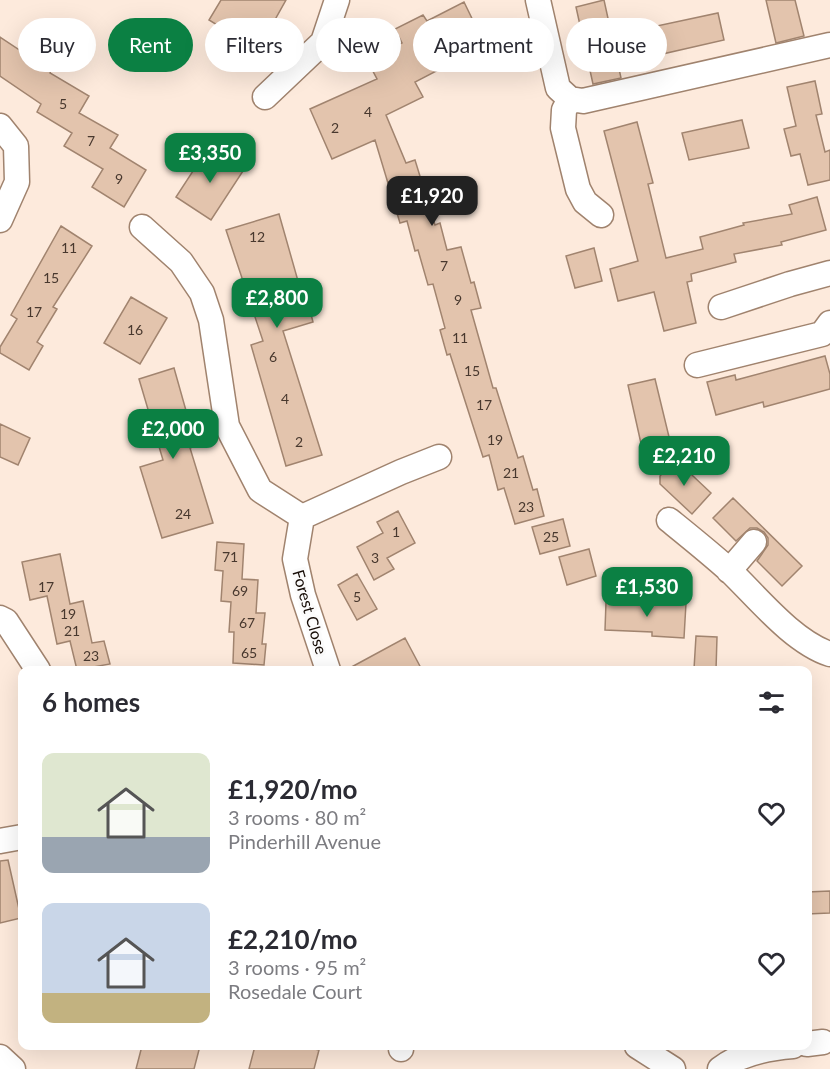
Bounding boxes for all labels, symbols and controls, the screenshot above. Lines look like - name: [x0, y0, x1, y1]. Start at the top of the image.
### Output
- chip: Buy: [18, 18, 96, 72]
- chip: Rent: [108, 18, 193, 72]
- chip: Filters: [205, 18, 304, 72]
- chip: New: [316, 18, 401, 72]
- chip: Apartment: [413, 18, 554, 72]
- chip: House: [566, 18, 667, 72]
- house number: 5: [59, 95, 67, 112]
- house number: 4: [364, 103, 372, 120]
- house number: 2: [331, 119, 339, 136]
- house number: 7: [87, 132, 95, 149]
- pin: £3,350: [161, 133, 259, 184]
- text: £3,350: [179, 140, 241, 164]
- house number: 9: [115, 170, 123, 187]
- pin: £1,920: [383, 176, 481, 227]
- text: £1,920: [401, 183, 463, 207]
- house number: 12: [249, 228, 265, 245]
- house number: 11: [61, 239, 77, 256]
- house number: 7: [440, 257, 448, 274]
- house number: 15: [43, 269, 59, 286]
- pin: £2,800: [228, 278, 326, 329]
- text: £2,800: [246, 285, 308, 309]
- house number: 9: [454, 291, 462, 308]
- house number: 17: [26, 303, 42, 320]
- house number: 16: [127, 321, 143, 338]
- house number: 11: [452, 329, 468, 346]
- house number: 6: [269, 348, 277, 365]
- house number: 15: [464, 362, 480, 379]
- house number: 4: [281, 390, 289, 407]
- house number: 17: [476, 396, 492, 413]
- pin: £2,000: [124, 409, 222, 460]
- text: £2,000: [142, 416, 204, 440]
- house number: 19: [487, 431, 503, 448]
- house number: 2: [295, 433, 303, 450]
- pin: £2,210: [635, 436, 733, 487]
- text: £2,210: [653, 443, 715, 467]
- house number: 21: [503, 464, 519, 481]
- house number: 23: [518, 498, 534, 515]
- house number: 24: [175, 505, 191, 522]
- house number: 1: [392, 523, 400, 540]
- house number: 25: [543, 528, 559, 545]
- house number: 71: [222, 548, 238, 565]
- house number: 3: [371, 549, 379, 566]
- street label: Forest Close: [289, 567, 332, 656]
- pin: £1,530: [598, 567, 696, 618]
- text: £1,530: [616, 574, 678, 598]
- house number: 17: [38, 578, 54, 595]
- house number: 69: [232, 582, 248, 599]
- house number: 5: [353, 588, 361, 605]
- house number: 19: [60, 605, 76, 622]
- house number: 67: [239, 614, 255, 631]
- house number: 21: [64, 622, 80, 639]
- house number: 65: [241, 644, 257, 661]
- house number: 23: [83, 647, 99, 664]
- text: 6 homes: [42, 686, 140, 718]
- icon: filters: [755, 686, 788, 719]
- text: £1,920/mo: [228, 773, 358, 805]
- icon: home: [90, 777, 162, 849]
- icon: heart: [755, 797, 788, 830]
- text: 3 rooms · 80 m²: [228, 805, 366, 829]
- text: Pinderhill Avenue: [228, 829, 381, 853]
- text: £2,210/mo: [228, 923, 358, 955]
- icon: home: [90, 927, 162, 999]
- icon: heart: [755, 947, 788, 980]
- text: 3 rooms · 95 m²: [228, 955, 366, 979]
- text: Rosedale Court: [228, 979, 362, 1003]

